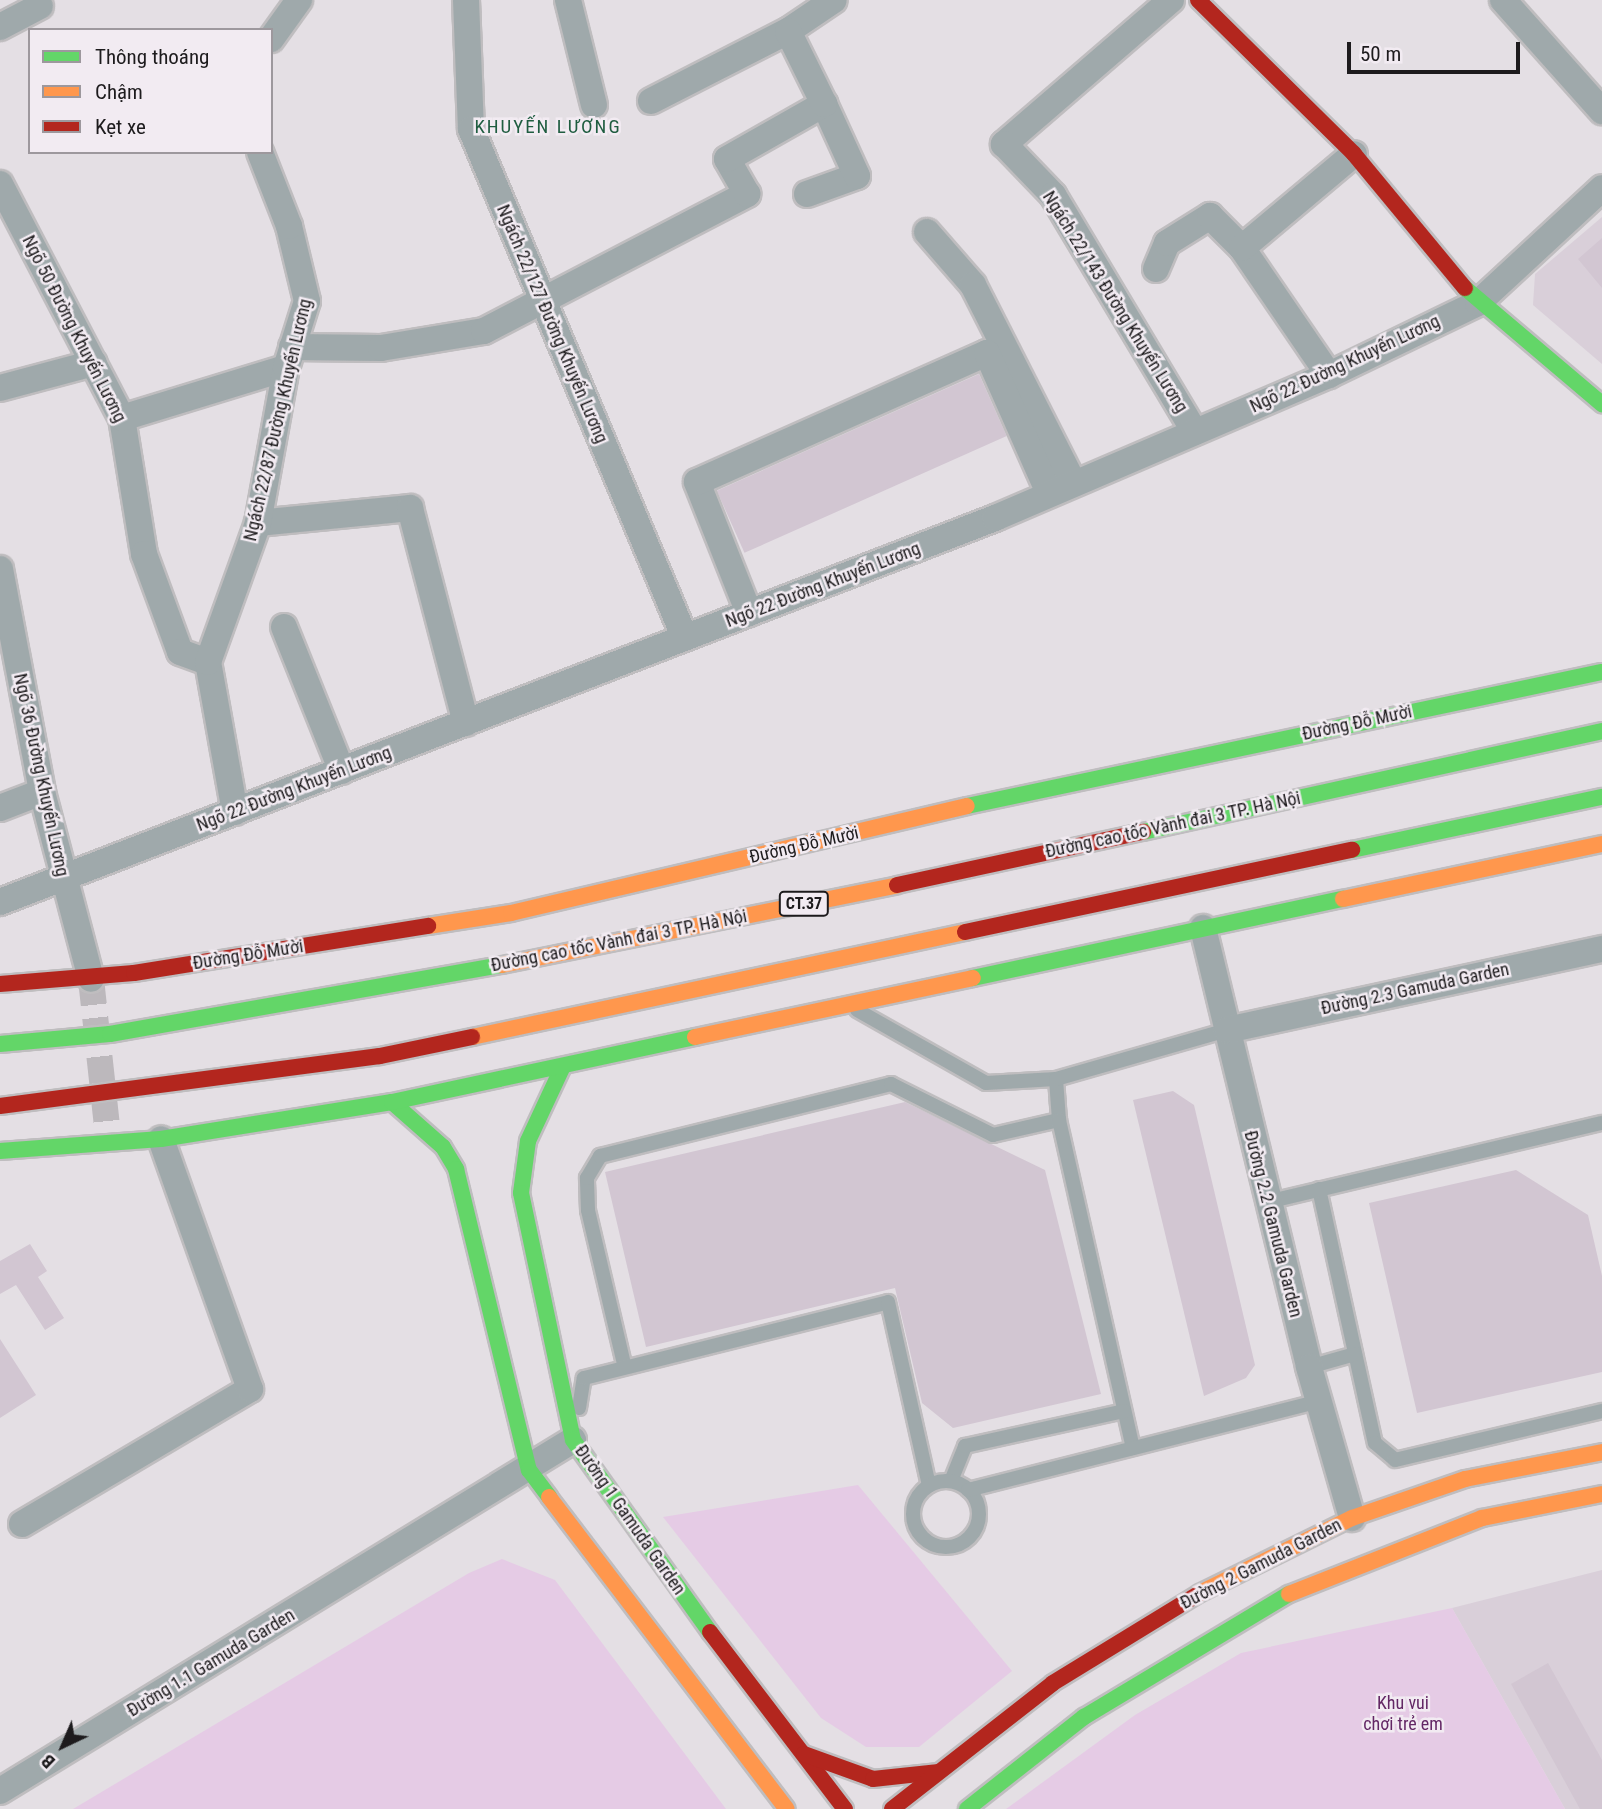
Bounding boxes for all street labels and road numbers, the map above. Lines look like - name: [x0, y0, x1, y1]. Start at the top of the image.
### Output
- street label: Ngách 22/143 Đường Khuyến Lương: [1038, 187, 1192, 417]
- street label: Ngách 22/127 Đường Khuyến Lương: [492, 202, 612, 446]
- street label: Ngõ 50 Đường Khuyến Lương: [17, 232, 131, 426]
- street label: Ngách 22/87 Đường Khuyến Lương: [240, 297, 316, 543]
- street label: Ngõ 22 Đường Khuyến Lương: [1247, 310, 1443, 418]
- street label: Ngõ 22 Đường Khuyến Lương: [723, 538, 923, 632]
- street label: Ngõ 36 Đường Khuyến Lương: [9, 672, 73, 878]
- street label: Đường Đỗ Mười: [1300, 701, 1414, 745]
- street label: Ngõ 22 Đường Khuyến Lương: [194, 742, 394, 836]
- street label: Đường cao tốc Vành đai 3 TP. Hà Nội: [1043, 787, 1303, 863]
- street label: Đường Đỗ Mười: [747, 822, 861, 868]
- road number: CT.37: [778, 891, 830, 916]
- street label: Đường cao tốc Vành đai 3 TP. Hà Nội: [489, 906, 749, 976]
- street label: Đường Đỗ Mười: [191, 936, 305, 974]
- street label: Đường 2.3 Gamuda Garden: [1319, 959, 1511, 1019]
- street label: Đường 2.2 Gamuda Garden: [1239, 1128, 1307, 1320]
- street label: Đường 1 Gamuda Garden: [570, 1441, 690, 1599]
- street label: Đường 2 Gamuda Garden: [1177, 1514, 1345, 1614]
- street label: Đường 1.1 Gamuda Garden: [123, 1604, 299, 1722]

